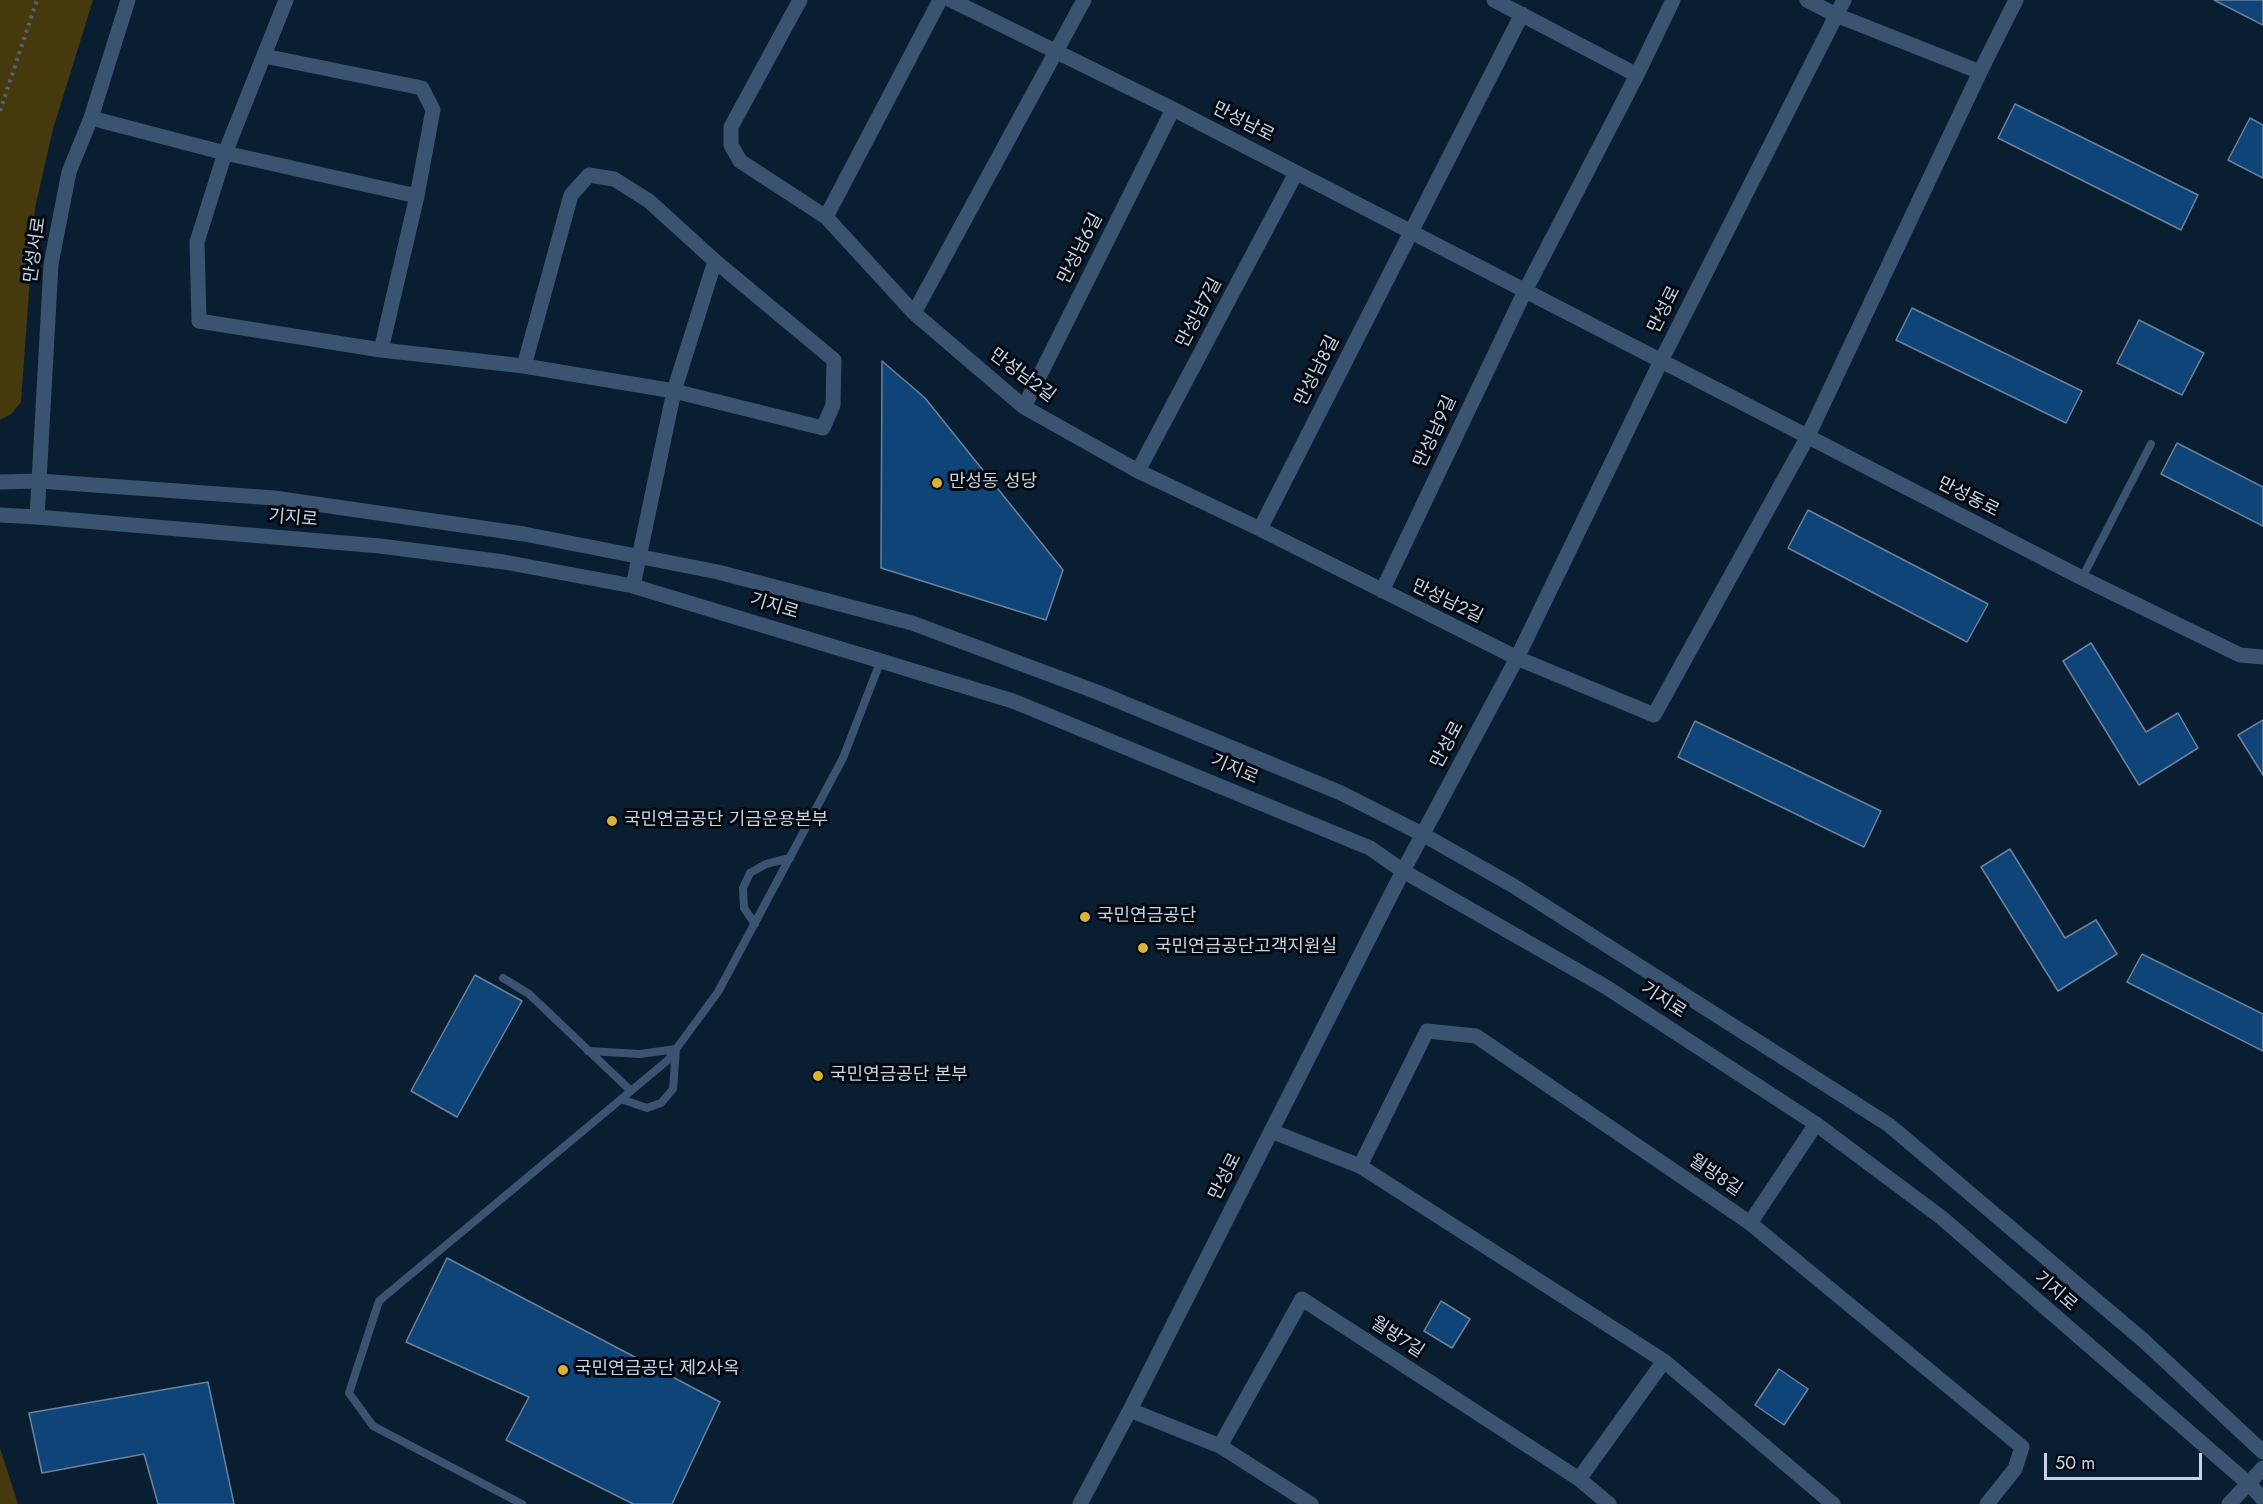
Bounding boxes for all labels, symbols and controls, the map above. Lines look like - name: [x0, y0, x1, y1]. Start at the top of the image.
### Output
- street label: 만성남로: [1209, 98, 1277, 148]
- street label: 만성남6길: [1054, 210, 1108, 288]
- street label: 만성서로: [21, 216, 51, 284]
- street label: 만성남7길: [1173, 275, 1227, 351]
- street label: 만성로: [1644, 283, 1686, 337]
- street label: 만성남8길: [1291, 332, 1345, 410]
- street label: 만성남2길: [985, 344, 1059, 408]
- street label: 만성남9길: [1410, 393, 1462, 471]
- place label: 만성동 성당: [949, 472, 1037, 494]
- street label: 만성동로: [1934, 473, 2002, 523]
- marker: 만성동 성당: [930, 476, 944, 490]
- street label: 기지로: [267, 506, 319, 532]
- street label: 만성남2길: [1408, 576, 1486, 628]
- street label: 기지로: [747, 589, 801, 625]
- street label: 만성로: [1427, 718, 1469, 772]
- street label: 기지로: [1207, 750, 1261, 790]
- place label: 국민연금공단 기금운용본부: [624, 810, 828, 832]
- marker: 국민연금공단 기금운용본부: [605, 814, 619, 828]
- place label: 국민연금공단: [1097, 906, 1196, 928]
- marker: 국민연금공단: [1078, 910, 1092, 924]
- place label: 국민연금공단고객지원실: [1155, 937, 1337, 959]
- marker: 국민연금공단고객지원실: [1136, 941, 1150, 955]
- street label: 기지로: [1636, 978, 1690, 1024]
- place label: 국민연금공단 본부: [830, 1065, 968, 1087]
- marker: 국민연금공단 본부: [811, 1069, 825, 1083]
- street label: 만성로: [1205, 1150, 1247, 1204]
- street label: 월방8길: [1684, 1150, 1746, 1202]
- street label: 기지로: [2029, 1268, 2081, 1316]
- street label: 월방7길: [1366, 1313, 1428, 1363]
- place label: 국민연금공단 제2사옥: [575, 1359, 740, 1381]
- marker: 국민연금공단 제2사옥: [556, 1363, 570, 1377]
- scale bar: [2047, 1441, 2204, 1479]
- text: 50 m: [2055, 1450, 2095, 1476]

